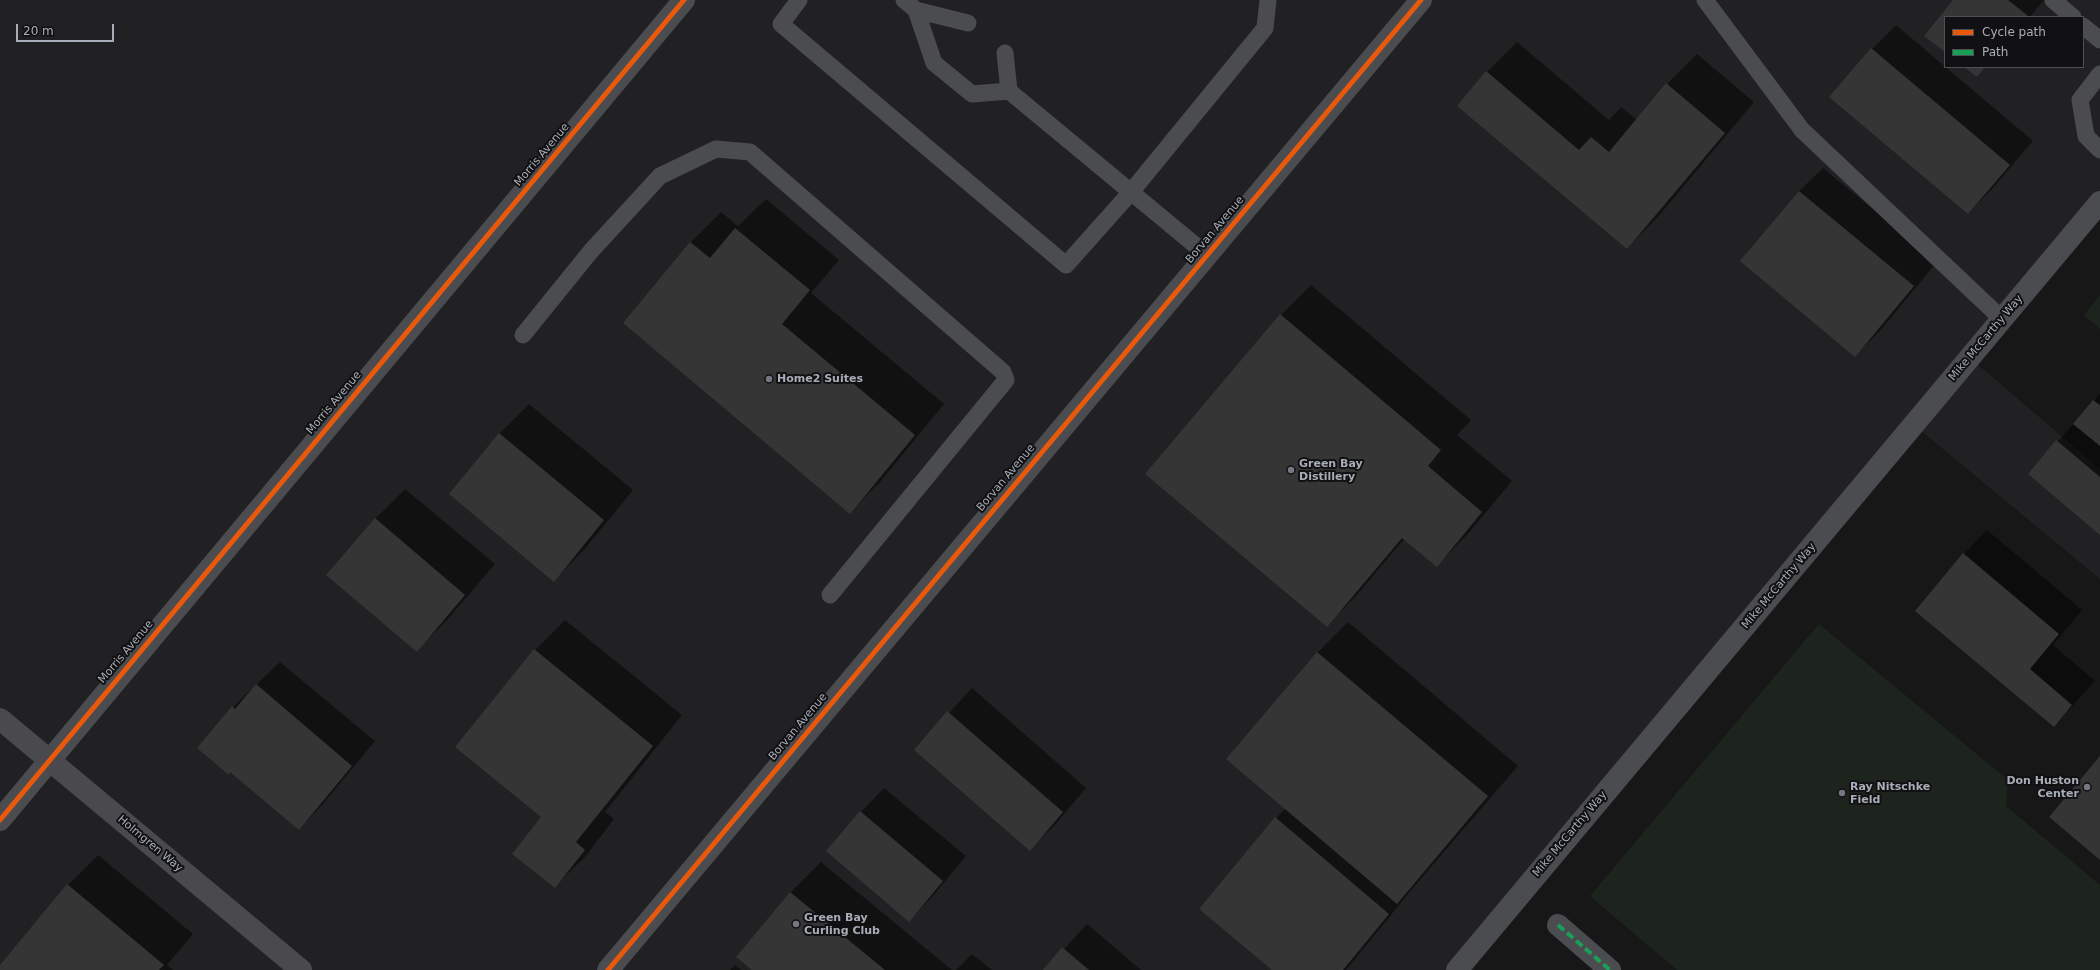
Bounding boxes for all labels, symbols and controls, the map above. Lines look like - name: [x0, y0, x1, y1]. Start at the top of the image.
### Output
- scale bar: [18, 16, 116, 42]
- legend: [1944, 16, 2084, 68]
- text: 20 m: [23, 24, 54, 38]
- text: Cycle path: [1982, 25, 2046, 39]
- text: Path: [1982, 45, 2008, 59]
- street label: Morris Avenue: [512, 121, 572, 189]
- street label: Borvan Avenue: [1183, 194, 1247, 266]
- street label: Mike McCarthy Way: [1946, 292, 2026, 384]
- street label: Morris Avenue: [304, 369, 364, 437]
- place label: Home2 Suites: [777, 372, 863, 386]
- marker: Home2 Suites: [764, 374, 774, 384]
- street label: Borvan Avenue: [974, 442, 1038, 514]
- place label: Green Bay Distillery: [1299, 457, 1363, 483]
- marker: Green Bay Distillery: [1286, 465, 1296, 475]
- street label: Mike McCarthy Way: [1739, 540, 1819, 632]
- street label: Morris Avenue: [96, 618, 156, 686]
- street label: Borvan Avenue: [766, 691, 830, 763]
- place label: Don Huston Center: [2006, 774, 2079, 800]
- place label: Ray Nitschke Field: [1850, 780, 1930, 806]
- marker: Don Huston Center: [2082, 782, 2092, 792]
- street label: Mike McCarthy Way: [1530, 788, 1610, 880]
- marker: Ray Nitschke Field: [1837, 788, 1847, 798]
- street label: Holmgren Way: [115, 813, 185, 875]
- place label: Green Bay Curling Club: [804, 911, 880, 937]
- marker: Green Bay Curling Club: [791, 919, 801, 929]

